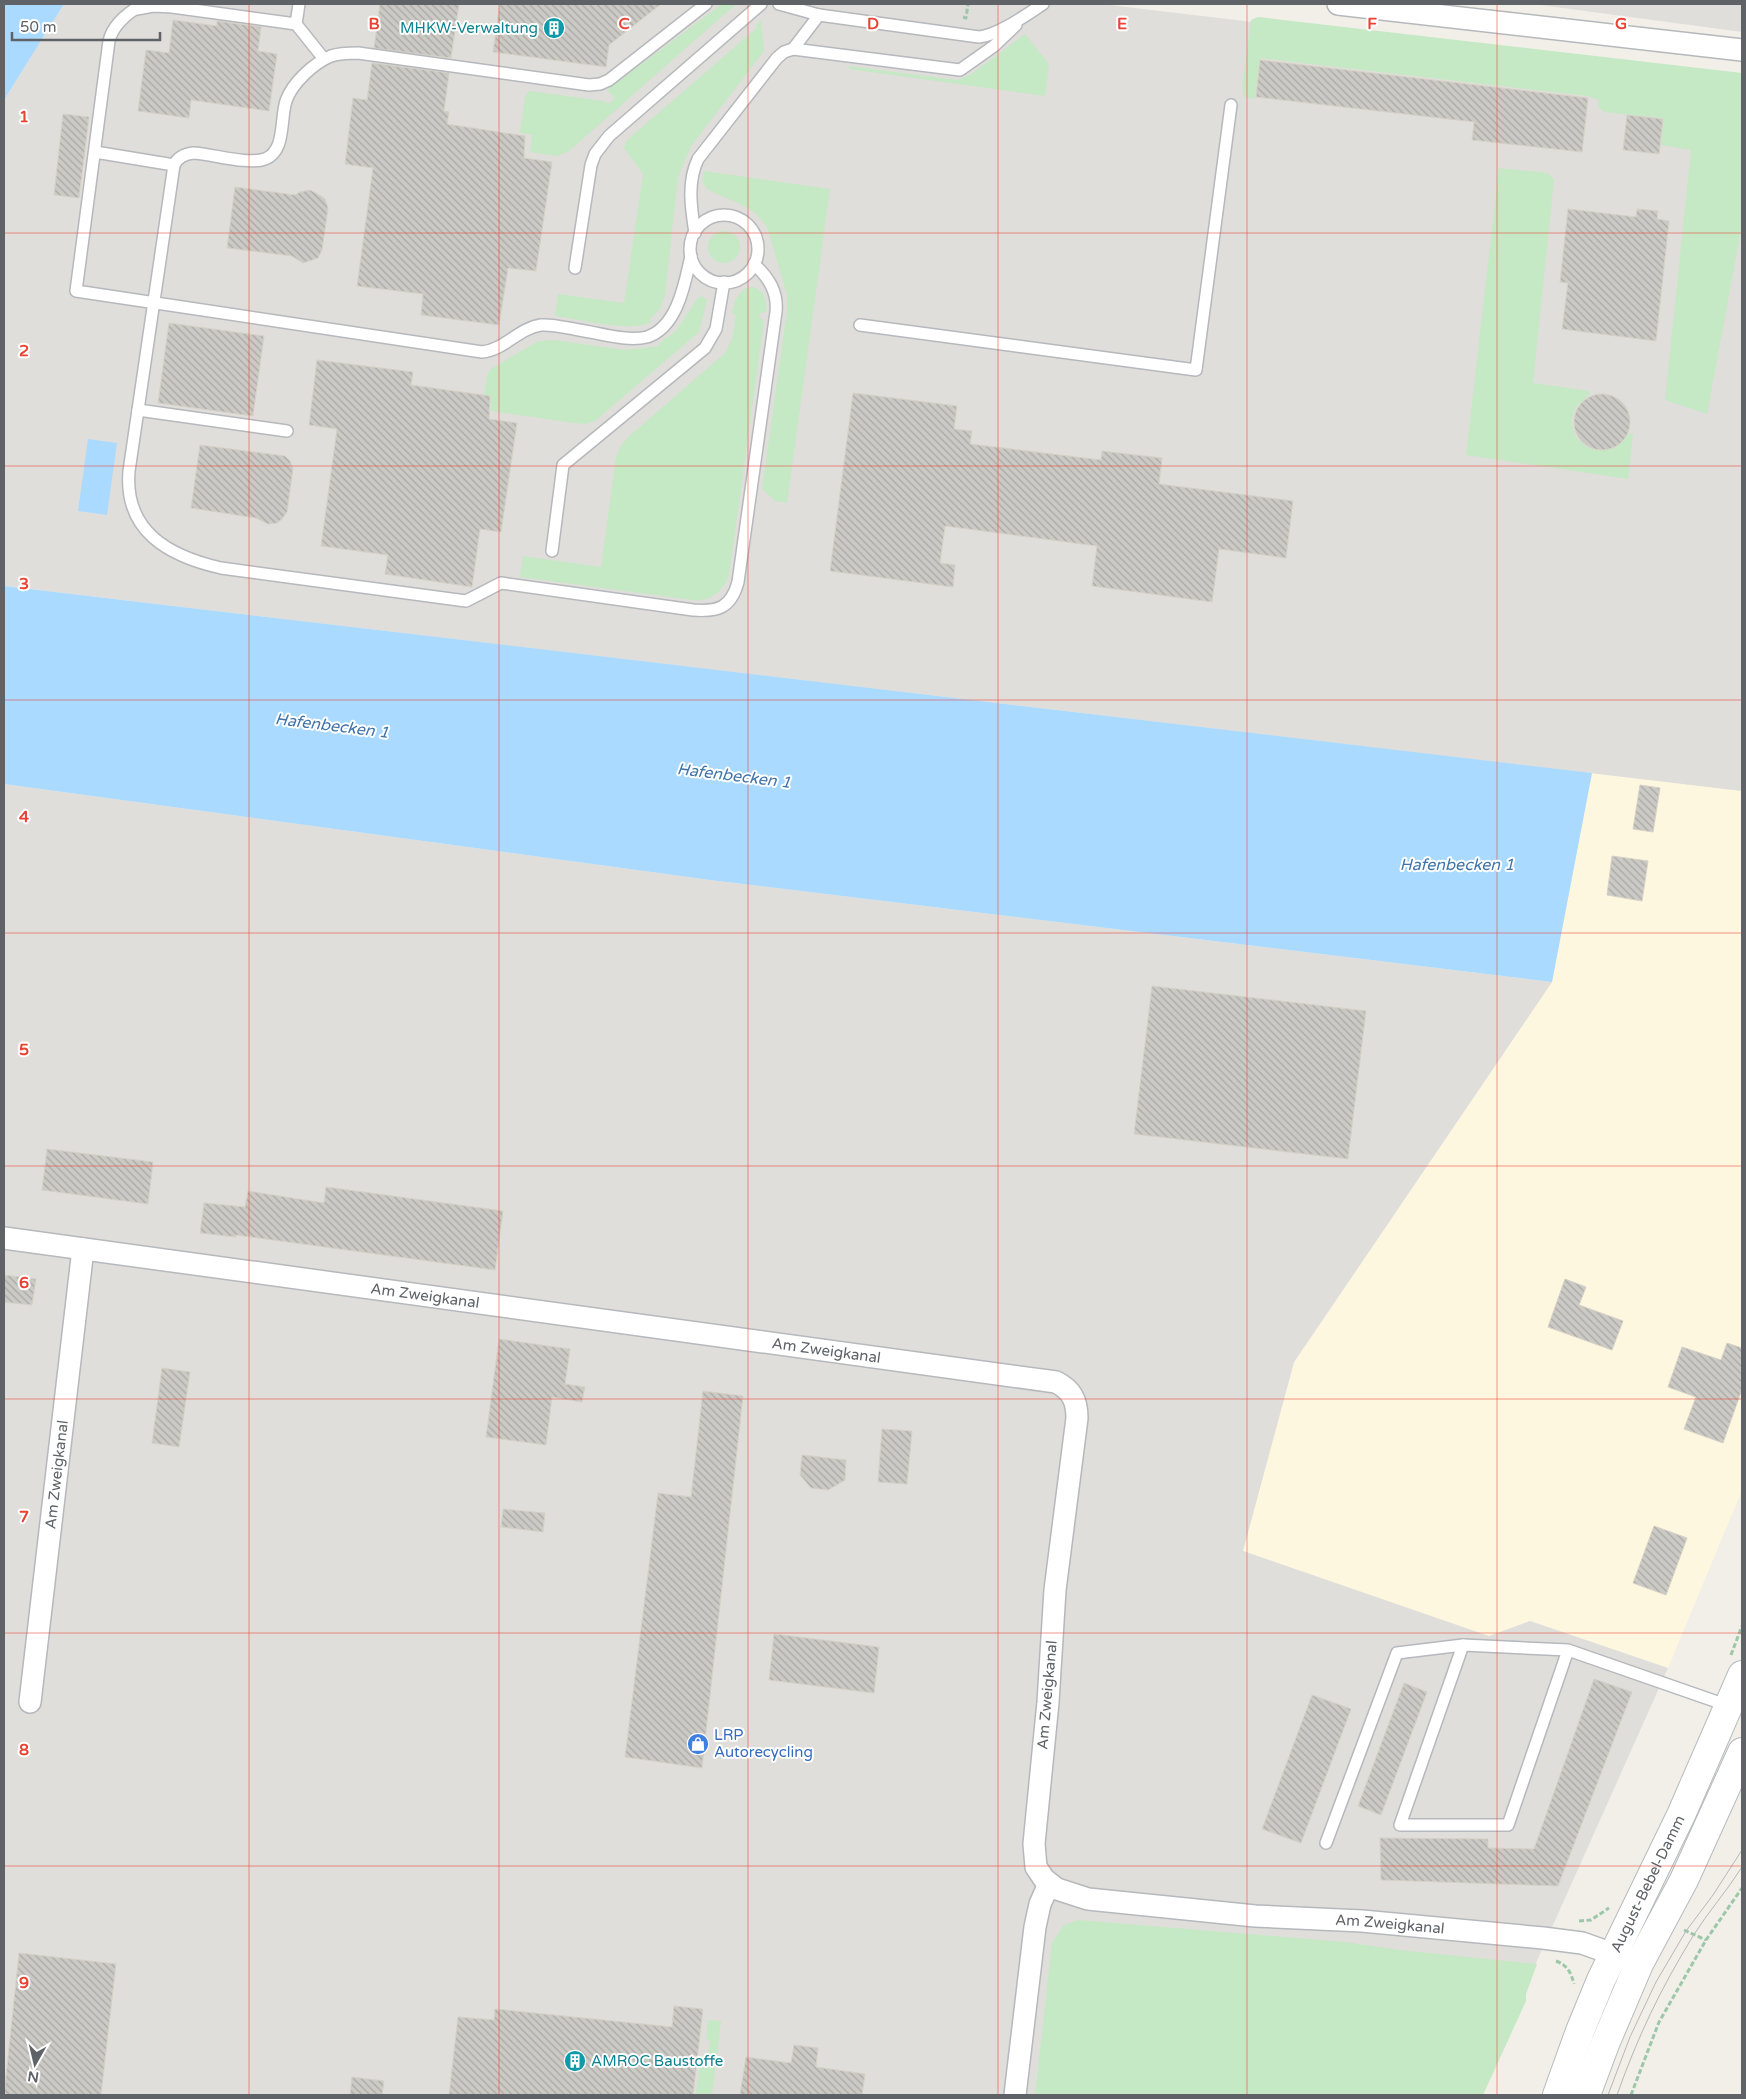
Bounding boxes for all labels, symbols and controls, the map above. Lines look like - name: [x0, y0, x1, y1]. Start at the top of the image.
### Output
- scale bar: [12, 10, 160, 42]
- text: B: [368, 14, 380, 34]
- text: C: [618, 14, 630, 34]
- text: D: [867, 14, 879, 34]
- text: E: [1117, 14, 1127, 34]
- text: F: [1367, 14, 1377, 34]
- text: G: [1615, 14, 1627, 34]
- building icon: MHKW-Verwaltung: [542, 16, 566, 40]
- text: 50 m: [20, 18, 57, 36]
- place label: MHKW-Verwaltung: [400, 19, 538, 37]
- text: 1: [19, 107, 29, 127]
- text: 2: [19, 341, 29, 361]
- text: 3: [19, 574, 29, 594]
- water label: Hafenbecken 1: [274, 709, 390, 743]
- water label: Hafenbecken 1: [676, 759, 792, 793]
- text: 4: [19, 807, 29, 827]
- water label: Hafenbecken 1: [1400, 855, 1514, 875]
- text: 5: [19, 1040, 29, 1060]
- text: 6: [19, 1273, 29, 1293]
- street label: Am Zweigkanal: [370, 1279, 481, 1312]
- street label: Am Zweigkanal: [771, 1334, 882, 1367]
- street label: Am Zweigkanal: [41, 1419, 72, 1530]
- text: 7: [19, 1507, 29, 1527]
- street label: Am Zweigkanal: [1033, 1640, 1061, 1750]
- place label: LRP Autorecycling: [714, 1726, 813, 1761]
- shop icon: LRP Autorecycling: [686, 1732, 710, 1756]
- text: 8: [19, 1740, 29, 1760]
- street label: August-Bebel-Damm: [1607, 1812, 1689, 1956]
- street label: Am Zweigkanal: [1335, 1911, 1445, 1938]
- text: 9: [19, 1973, 29, 1993]
- north arrow: [10, 2039, 60, 2089]
- building icon: AMROC Baustoffe: [563, 2049, 587, 2073]
- place label: AMROC Baustoffe: [591, 2052, 723, 2070]
- text: N: [27, 2067, 40, 2086]

